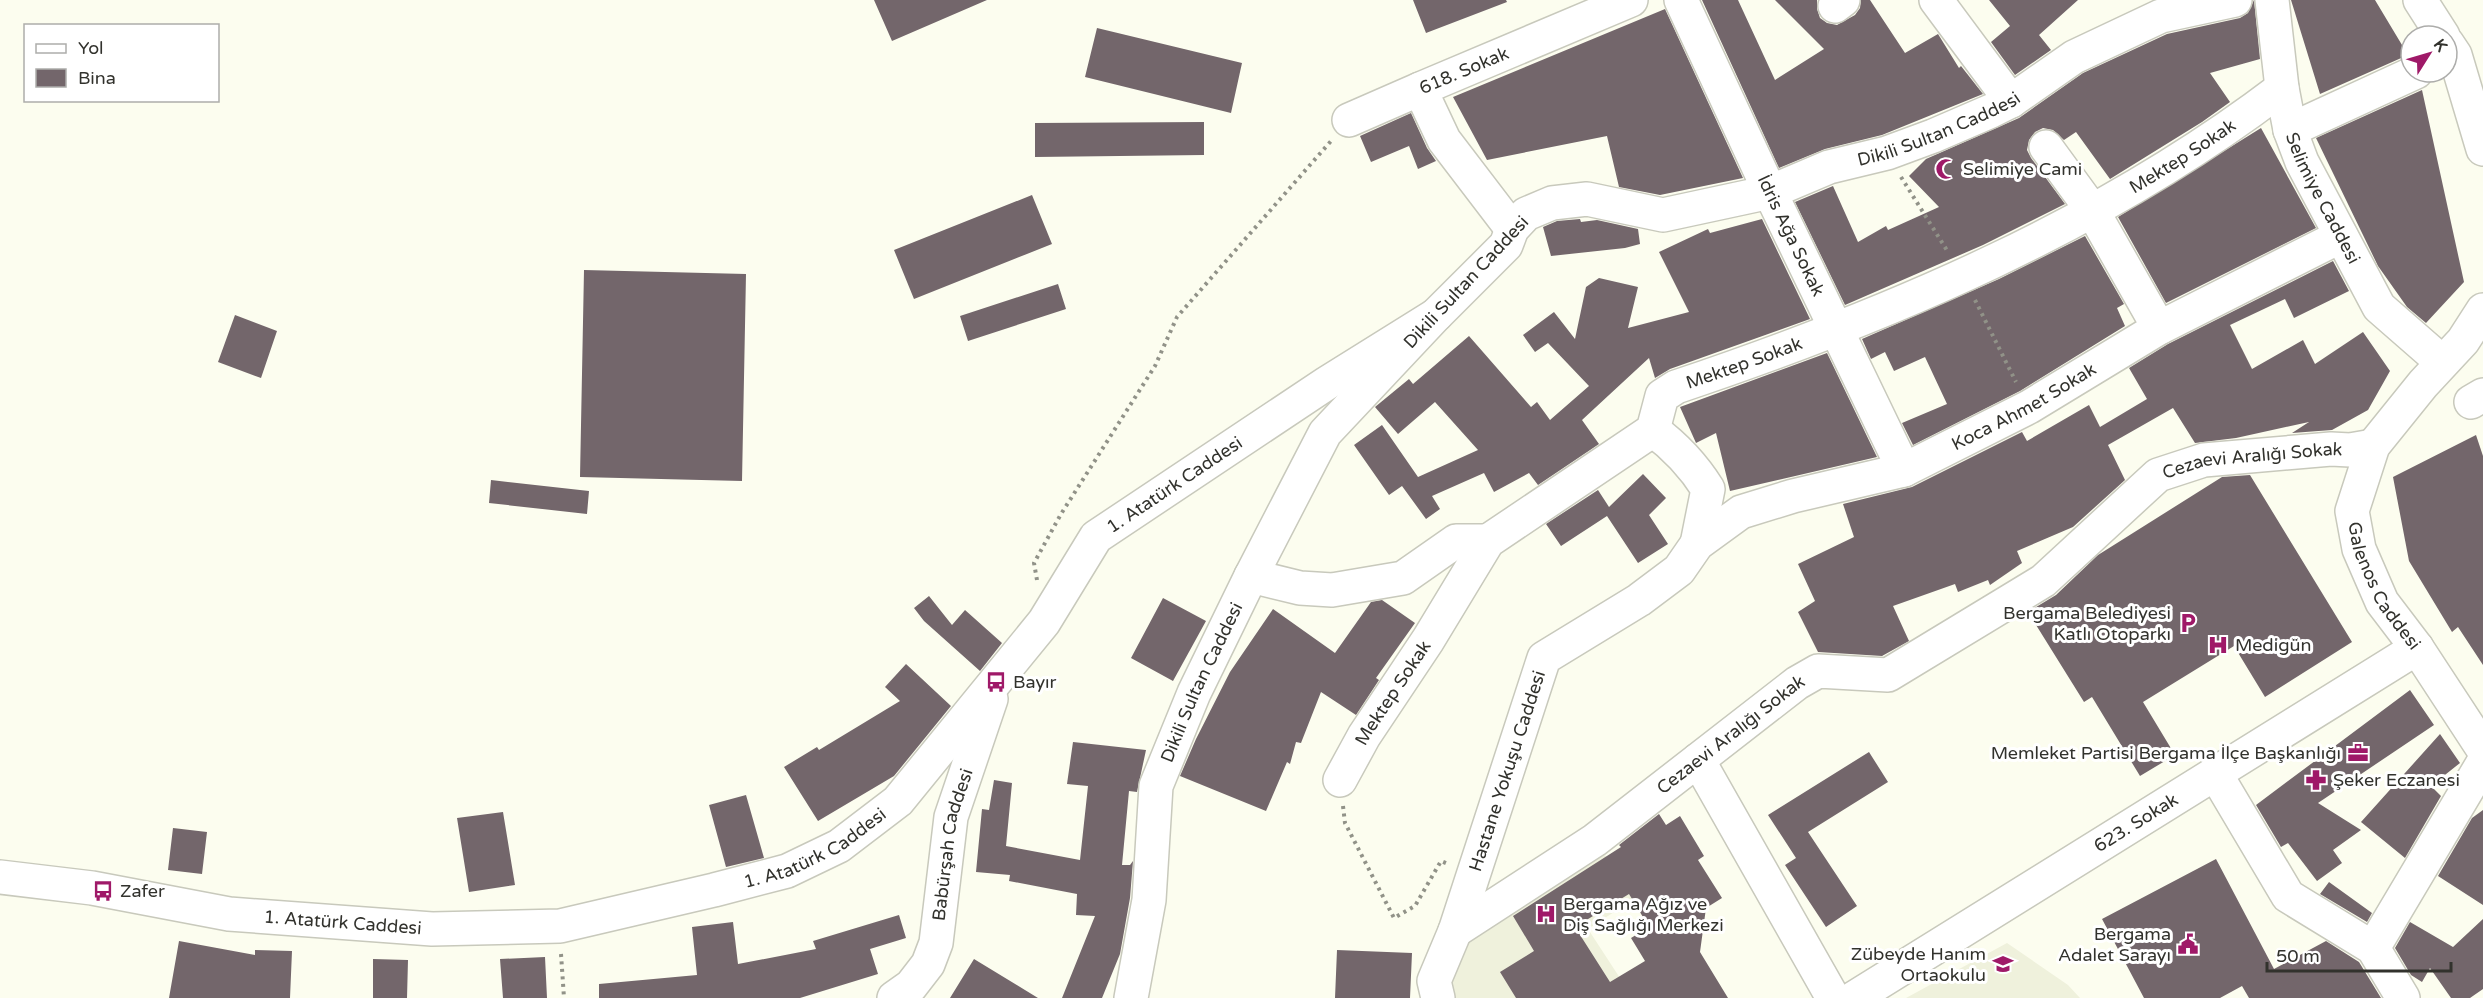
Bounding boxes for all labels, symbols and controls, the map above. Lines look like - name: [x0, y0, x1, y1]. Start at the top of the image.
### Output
- legend: [24, 24, 219, 102]
- north arrow: [2399, 24, 2459, 84]
- text: K: [2429, 35, 2452, 56]
- text: Yol: [78, 37, 104, 59]
- street label: 618. Sokak: [1416, 42, 1512, 99]
- text: Bina: [78, 67, 116, 89]
- street label: Dikili Sultan Caddesi: [1855, 87, 2025, 171]
- street label: Mektep Sokak: [2125, 114, 2240, 198]
- street label: Selimiye Caddesi: [2281, 129, 2365, 268]
- mosque icon: Selimiye Cami: [1934, 157, 1958, 181]
- place label: Selimiye Cami: [1963, 158, 2082, 180]
- street label: İdris Ağa Sokak: [1753, 171, 1830, 300]
- street label: Dikili Sultan Caddesi: [1399, 211, 1533, 353]
- street label: Mektep Sokak: [1683, 332, 1805, 394]
- street label: Koca Ahmet Sokak: [1948, 358, 2100, 455]
- street label: 1. Atatürk Caddesi: [1102, 432, 1246, 538]
- street label: Cezaevi Aralığı Sokak: [2160, 438, 2343, 484]
- street label: Galenos Caddesi: [2343, 520, 2425, 654]
- street label: Dikili Sultan Caddesi: [1156, 599, 1247, 766]
- place label: Bergama Belediyesi Katlı Otoparkı: [2003, 602, 2171, 645]
- parking icon: Bergama Belediyesi Katlı Otoparkı: [2176, 611, 2200, 635]
- hospital icon: Medigün: [2206, 633, 2230, 657]
- place label: Medigün: [2235, 634, 2311, 656]
- street label: Mektep Sokak: [1350, 636, 1436, 749]
- street label: Hastane Yokuşu Caddesi: [1464, 668, 1550, 874]
- bus stop icon: Bayır: [984, 670, 1008, 694]
- street label: Cezaevi Aralığı Sokak: [1652, 670, 1809, 799]
- place label: Bayır: [1013, 671, 1057, 693]
- office icon: Memleket Partisi Bergama İlçe Başkanlığı: [2346, 741, 2370, 765]
- place label: Memleket Partisi Bergama İlçe Başkanlığı: [1991, 742, 2341, 764]
- street label: Babürşah Caddesi: [928, 766, 978, 922]
- pharmacy icon: Şeker Eczanesi: [2304, 768, 2328, 792]
- place label: Şeker Eczanesi: [2333, 769, 2460, 791]
- street label: 623. Sokak: [2090, 788, 2182, 857]
- street label: 1. Atatürk Caddesi: [741, 803, 890, 893]
- bus stop icon: Zafer: [91, 879, 115, 903]
- place label: Zafer: [120, 880, 165, 902]
- place label: Bergama Ağız ve Diş Sağlığı Merkezi: [1563, 893, 1724, 936]
- hospital icon: Bergama Ağız ve Diş Sağlığı Merkezi: [1534, 902, 1558, 926]
- street label: 1. Atatürk Caddesi: [263, 906, 422, 939]
- place label: Bergama Adalet Sarayı: [2058, 923, 2171, 966]
- public building icon: Bergama Adalet Sarayı: [2176, 932, 2200, 956]
- scale bar: [2267, 935, 2452, 973]
- place label: Zübeyde Hanım Ortaokulu: [1851, 943, 1986, 986]
- text: 50 m: [2276, 945, 2320, 967]
- school or university icon: Zübeyde Hanım Ortaokulu: [1991, 952, 2015, 976]

